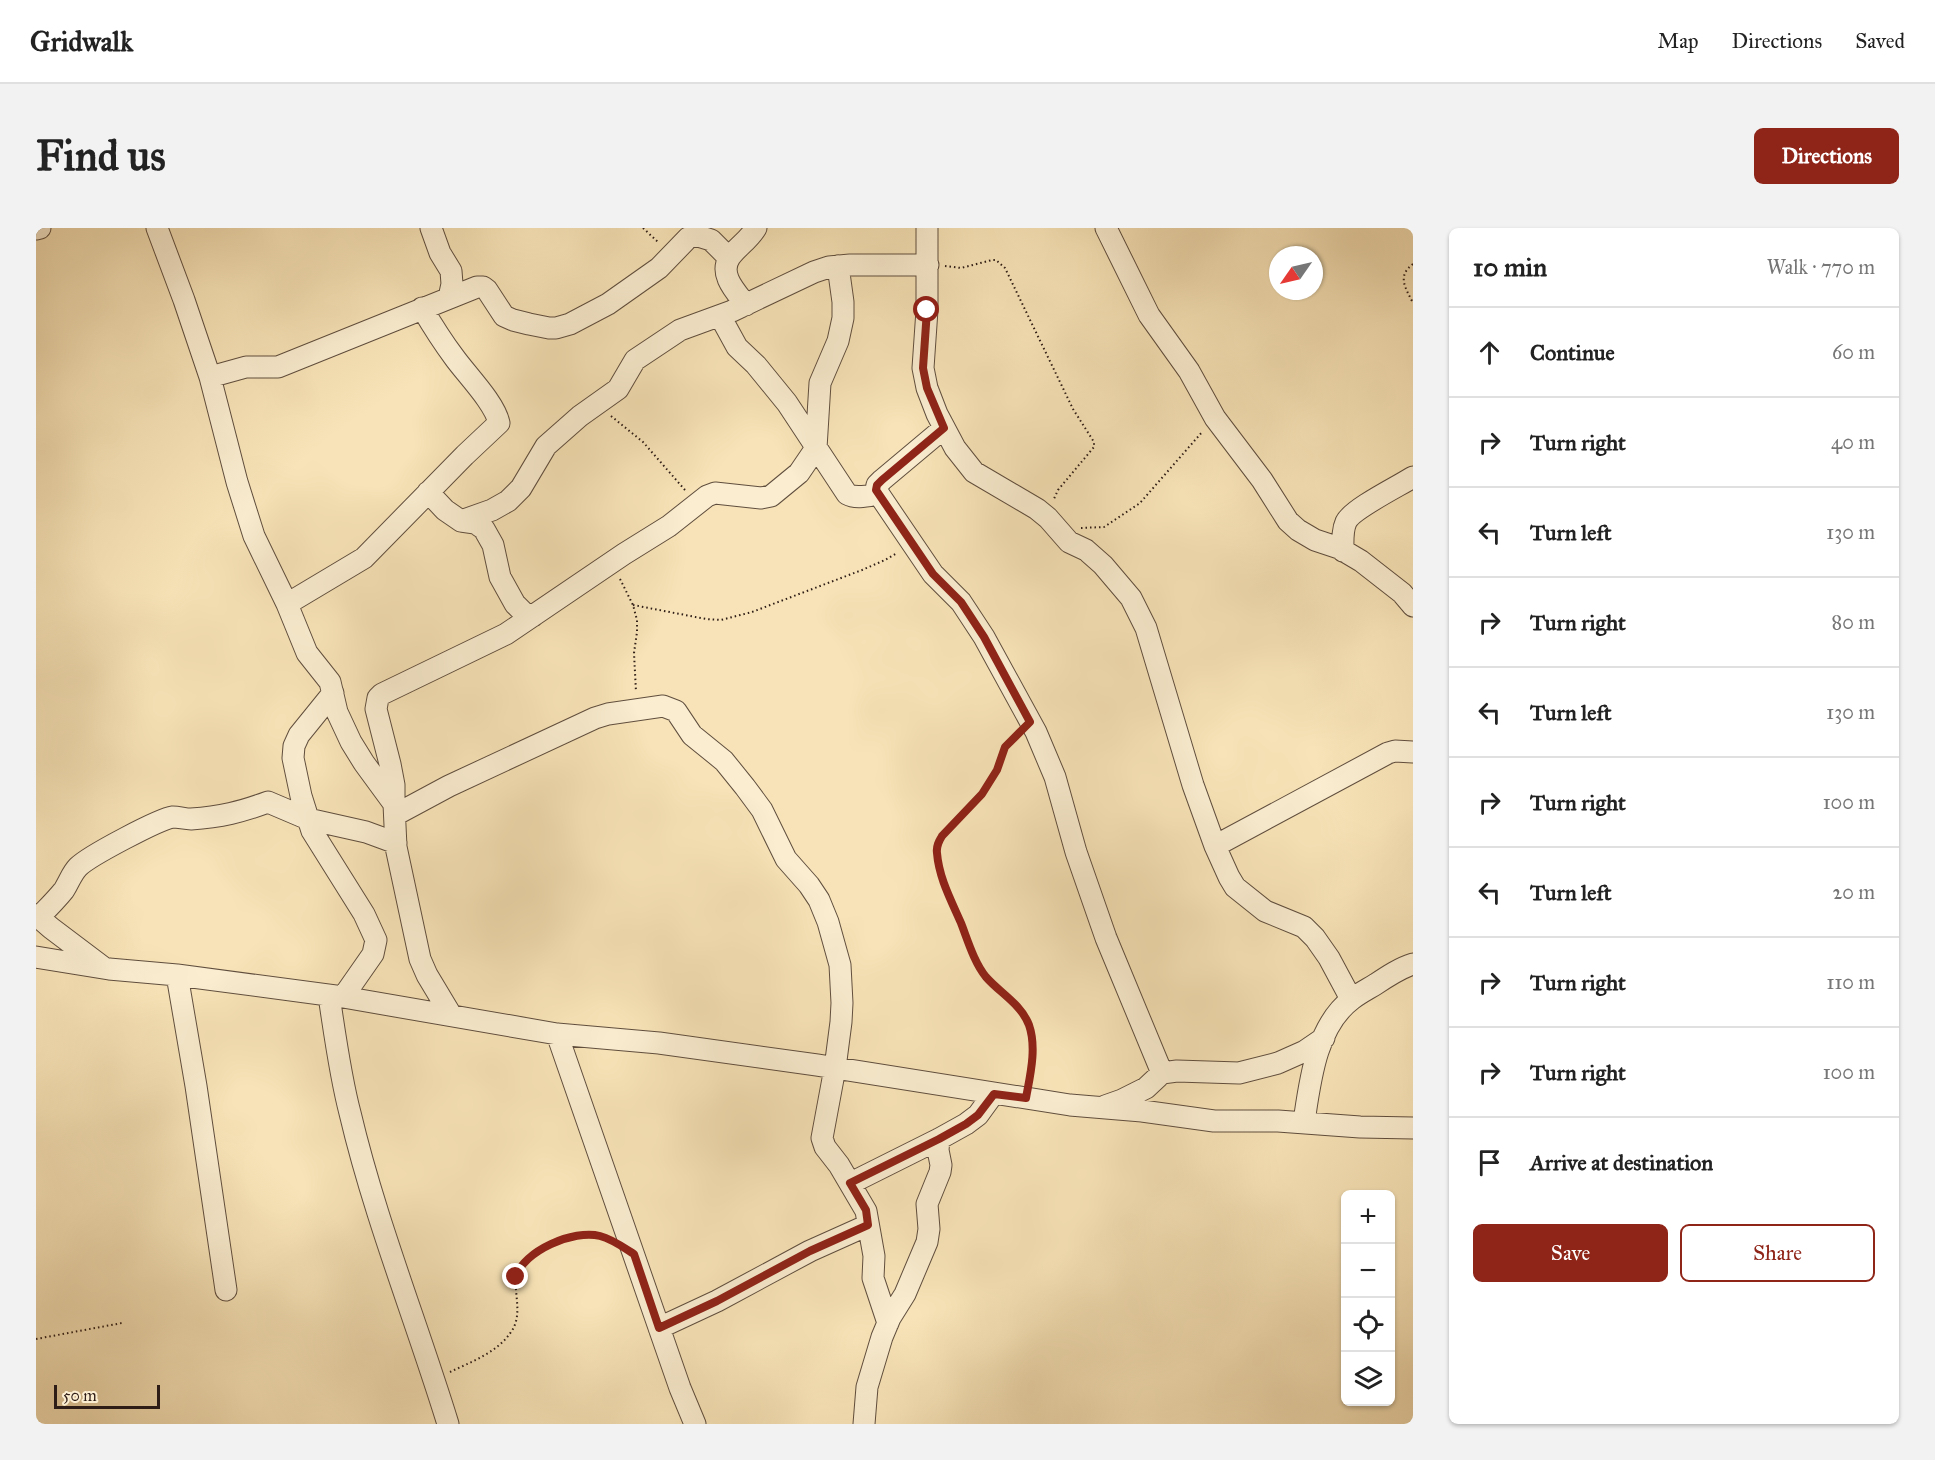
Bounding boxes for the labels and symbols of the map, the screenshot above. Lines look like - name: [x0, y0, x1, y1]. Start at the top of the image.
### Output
- north arrow: [1269, 246, 1323, 300]
- route start: [913, 296, 939, 322]
- route end: [502, 1263, 528, 1289]
- scale bar: [54, 1382, 160, 1410]

